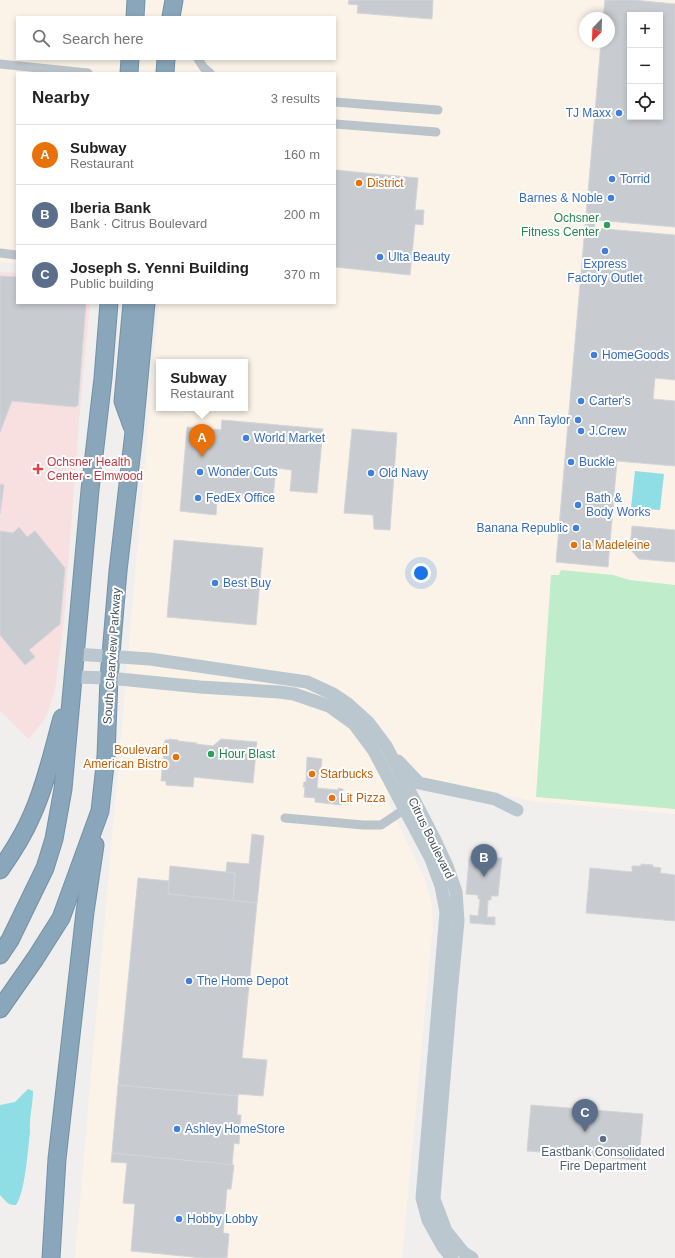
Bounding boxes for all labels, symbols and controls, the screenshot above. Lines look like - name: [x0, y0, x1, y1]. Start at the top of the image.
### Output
- north arrow: [579, 12, 615, 48]
- map controls: [627, 12, 663, 120]
- button: +: [627, 12, 663, 48]
- search box: [16, 16, 336, 60]
- icon: search: [30, 27, 52, 49]
- text: Search here: [62, 30, 144, 47]
- button: −: [627, 48, 663, 84]
- button: locate: [627, 84, 663, 120]
- text: Nearby: [32, 88, 90, 107]
- text: 3 results: [271, 91, 320, 106]
- place label: TJ Maxx: [566, 106, 611, 120]
- marker: TJ Maxx: [614, 108, 624, 118]
- text: Subway: [70, 139, 127, 156]
- text: A: [40, 147, 50, 162]
- text: 160 m: [284, 147, 320, 162]
- text: Restaurant: [70, 156, 134, 171]
- place label: Torrid: [620, 172, 650, 186]
- marker: Torrid: [607, 174, 617, 184]
- place label: District: [367, 176, 404, 190]
- marker: District: [354, 178, 364, 188]
- place label: Barnes & Noble: [519, 191, 603, 205]
- marker: Barnes & Noble: [606, 193, 616, 203]
- text: Iberia Bank: [70, 199, 151, 216]
- text: B: [40, 207, 50, 222]
- text: 200 m: [284, 207, 320, 222]
- place label: Ochsner Fitness Center: [521, 211, 599, 239]
- text: Bank · Citrus Boulevard: [70, 216, 207, 231]
- marker: Ochsner Fitness Center: [602, 220, 612, 230]
- marker: Express Factory Outlet: [600, 246, 610, 256]
- place label: Ulta Beauty: [388, 250, 450, 264]
- marker: Ulta Beauty: [375, 252, 385, 262]
- place label: Express Factory Outlet: [567, 257, 643, 285]
- text: Joseph S. Yenni Building: [70, 259, 249, 276]
- text: C: [40, 267, 50, 282]
- text: 370 m: [284, 267, 320, 282]
- text: Public building: [70, 276, 154, 291]
- place label: HomeGoods: [602, 348, 669, 362]
- marker: HomeGoods: [589, 350, 599, 360]
- popup: [156, 359, 248, 411]
- text: Subway: [170, 369, 227, 386]
- text: Restaurant: [170, 386, 234, 401]
- place label: Carter's: [589, 394, 631, 408]
- marker: Carter's: [576, 396, 586, 406]
- place label: Ann Taylor: [514, 413, 570, 427]
- marker: Ann Taylor: [573, 415, 583, 425]
- pin: A: [189, 424, 215, 457]
- place label: J.Crew: [589, 424, 627, 438]
- marker: J.Crew: [576, 426, 586, 436]
- place label: World Market: [254, 431, 326, 445]
- marker: World Market: [241, 433, 251, 443]
- place label: Ochsner Health Center - Elmwood: [47, 455, 143, 483]
- place label: Buckle: [579, 455, 615, 469]
- marker: Buckle: [566, 457, 576, 467]
- marker: Ochsner Health Center - Elmwood: [32, 463, 44, 475]
- place label: Wonder Cuts: [208, 465, 278, 479]
- place label: Old Navy: [379, 466, 428, 480]
- marker: Wonder Cuts: [195, 467, 205, 477]
- marker: Old Navy: [366, 468, 376, 478]
- place label: FedEx Office: [206, 491, 275, 505]
- place label: Bath & Body Works: [586, 491, 650, 519]
- marker: FedEx Office: [193, 493, 203, 503]
- marker: Bath & Body Works: [573, 500, 583, 510]
- place label: Banana Republic: [477, 521, 568, 535]
- marker: Banana Republic: [571, 523, 581, 533]
- place label: la Madeleine: [582, 538, 650, 552]
- marker: la Madeleine: [569, 540, 579, 550]
- your location: [411, 563, 431, 583]
- place label: Best Buy: [223, 576, 271, 590]
- marker: Best Buy: [210, 578, 220, 588]
- street label: South Clearview Parkway: [100, 587, 124, 725]
- place label: Boulevard American Bistro: [83, 743, 168, 771]
- place label: Hour Blast: [219, 747, 276, 761]
- marker: Hour Blast: [206, 749, 216, 759]
- marker: Boulevard American Bistro: [171, 752, 181, 762]
- place label: Starbucks: [320, 767, 373, 781]
- marker: Starbucks: [307, 769, 317, 779]
- place label: Lit Pizza: [340, 791, 386, 805]
- marker: Lit Pizza: [327, 793, 337, 803]
- street label: Citrus Boulevard: [405, 795, 457, 881]
- pin: B: [471, 844, 497, 877]
- place label: The Home Depot: [197, 974, 289, 988]
- marker: The Home Depot: [184, 976, 194, 986]
- pin: C: [572, 1099, 598, 1132]
- place label: Ashley HomeStore: [185, 1122, 285, 1136]
- marker: Ashley HomeStore: [172, 1124, 182, 1134]
- marker: Eastbank Consolidated Fire Department: [598, 1134, 608, 1144]
- place label: Eastbank Consolidated Fire Department: [541, 1145, 665, 1173]
- place label: Hobby Lobby: [187, 1212, 258, 1226]
- marker: Hobby Lobby: [174, 1214, 184, 1224]

